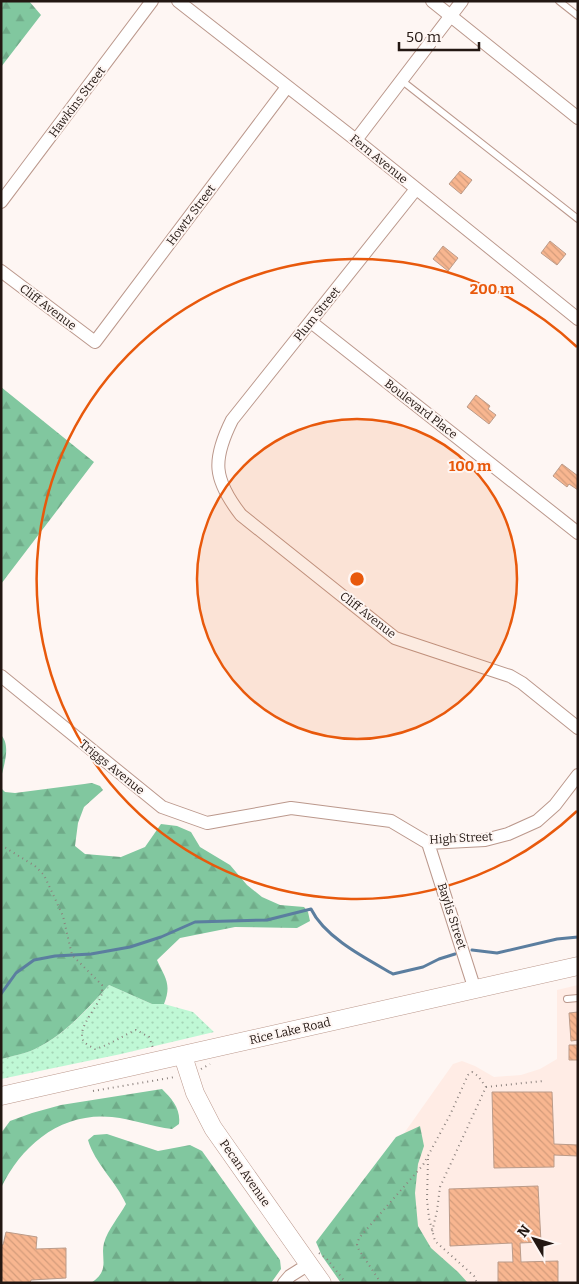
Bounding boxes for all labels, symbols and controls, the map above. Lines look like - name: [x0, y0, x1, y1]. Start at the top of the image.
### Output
- scale bar: [399, 20, 479, 52]
- text: 50 m: [406, 28, 442, 46]
- street label: Hawkins Street: [46, 63, 109, 140]
- street label: Fern Avenue: [347, 132, 411, 186]
- street label: Howtz Street: [164, 181, 219, 248]
- text: 200 m: [470, 280, 515, 298]
- street label: Cliff Avenue: [17, 281, 79, 333]
- street label: Plum Street: [291, 284, 343, 344]
- street label: Boulevard Place: [382, 376, 460, 442]
- text: 100 m: [449, 457, 492, 475]
- centre of rings: [348, 570, 366, 588]
- street label: Cliff Avenue: [337, 589, 399, 641]
- street label: Triggs Avenue: [77, 737, 147, 797]
- street label: High Street: [429, 829, 494, 847]
- street label: Baylis Street: [435, 881, 470, 952]
- street label: Rice Lake Road: [248, 1015, 332, 1047]
- street label: Pecan Avenue: [217, 1137, 273, 1209]
- north arrow: [509, 1214, 559, 1264]
- text: N: [514, 1222, 534, 1241]

